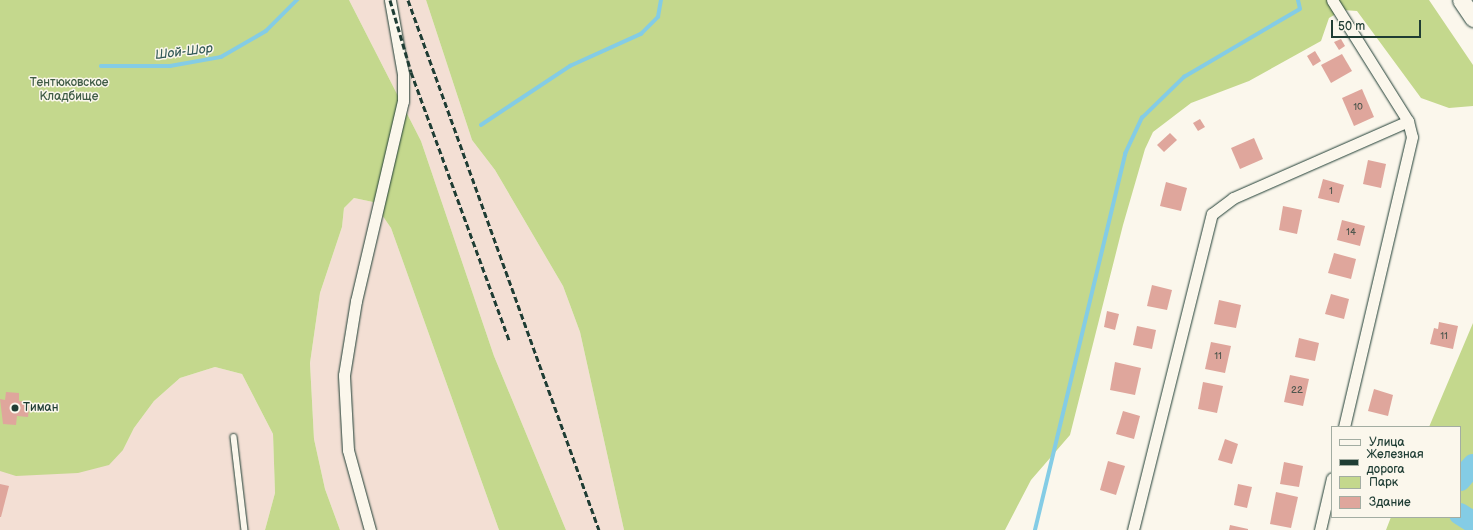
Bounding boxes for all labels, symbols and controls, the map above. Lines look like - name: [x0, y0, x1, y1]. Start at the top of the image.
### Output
- scale bar: [1333, 12, 1423, 38]
- text: 50 m: [1338, 19, 1365, 34]
- water label: Шой-Шор: [154, 41, 214, 63]
- park label: Тентюковское Кладбище: [30, 76, 108, 104]
- house number: 10: [1353, 102, 1363, 114]
- house number: 1: [1329, 186, 1333, 198]
- house number: 14: [1346, 227, 1356, 239]
- house number: 11: [1440, 331, 1448, 343]
- house number: 11: [1214, 351, 1222, 363]
- house number: 22: [1291, 385, 1303, 397]
- place label: Тиман: [23, 401, 58, 415]
- marker: Тиман: [10, 403, 20, 413]
- legend: [1331, 426, 1461, 518]
- text: Улица: [1369, 435, 1405, 450]
- text: Железная дорога: [1367, 447, 1424, 477]
- text: Парк: [1369, 475, 1398, 490]
- text: Здание: [1369, 495, 1411, 510]

